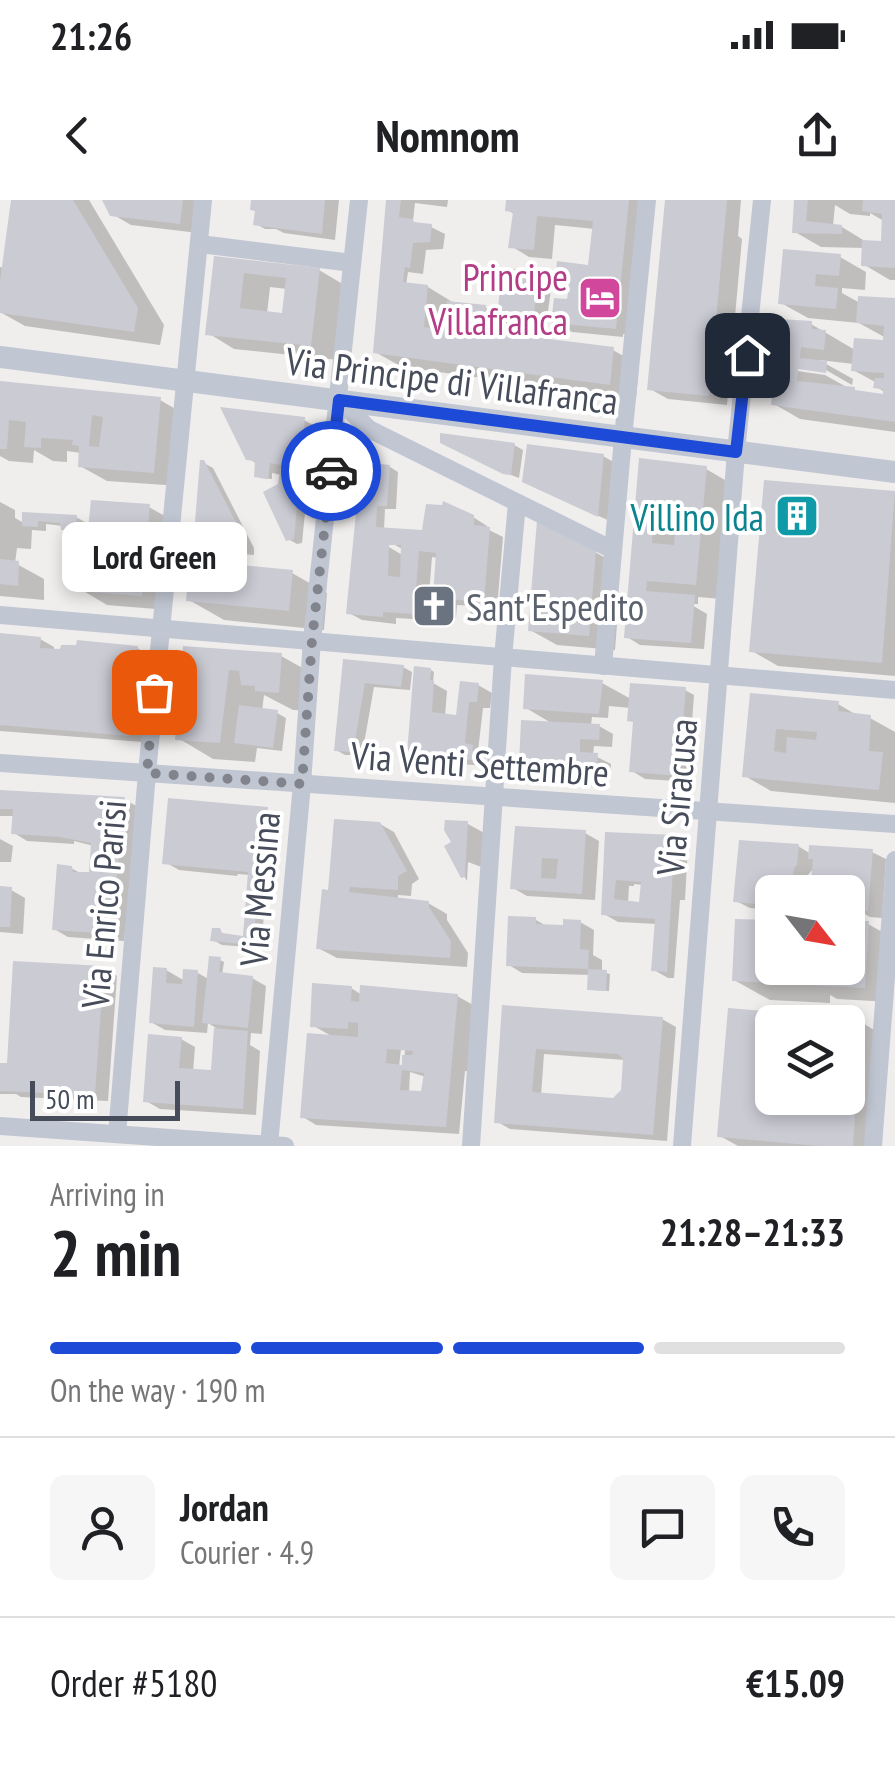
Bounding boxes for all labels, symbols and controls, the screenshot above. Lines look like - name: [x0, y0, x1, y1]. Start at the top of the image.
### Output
- text: 21:26: [50, 11, 132, 60]
- text: Nomnom: [375, 106, 520, 164]
- icon: back: [50, 108, 105, 163]
- icon: share: [790, 108, 845, 163]
- place label: Principe Villafranca: [427, 252, 568, 345]
- hotel icon: Principe Villafranca: [577, 275, 623, 321]
- pin: [705, 313, 790, 398]
- icon: home: [720, 328, 775, 383]
- street label: Via Principe di Villafranca: [282, 335, 621, 425]
- courier: [281, 421, 381, 521]
- icon: car: [304, 444, 359, 499]
- place label: Villino Ida: [630, 492, 764, 541]
- building icon: Villino Ida: [774, 493, 820, 539]
- callout: Lord Green: [62, 522, 246, 592]
- text: Lord Green: [93, 536, 216, 578]
- place label: Sant'Espedito: [466, 582, 644, 631]
- church icon: Sant'Espedito: [411, 583, 457, 629]
- pin: [112, 650, 197, 735]
- icon: bag: [127, 665, 182, 720]
- street label: Via Siracusa: [645, 717, 707, 878]
- street label: Via Venti Settembre: [348, 729, 611, 796]
- street label: Via Enrico Parisi: [69, 798, 137, 1011]
- street label: Via Messina: [228, 810, 290, 969]
- north arrow: [755, 875, 865, 985]
- map controls: [755, 875, 865, 1115]
- button: layers: [755, 1005, 865, 1115]
- scale bar: [30, 1076, 180, 1120]
- text: 50 m: [45, 1080, 94, 1117]
- text: Arriving in: [50, 1173, 165, 1215]
- text: 21:28–21:33: [660, 1207, 845, 1256]
- text: 2 min: [50, 1210, 181, 1294]
- text: On the way · 190 m: [50, 1369, 265, 1411]
- button: person: [50, 1475, 155, 1580]
- button: chat: [610, 1475, 715, 1580]
- button: phone: [740, 1475, 845, 1580]
- text: Jordan: [180, 1482, 269, 1531]
- text: Courier · 4.9: [180, 1531, 314, 1573]
- text: Order #5180: [50, 1658, 217, 1707]
- text: €15.09: [746, 1658, 845, 1707]

